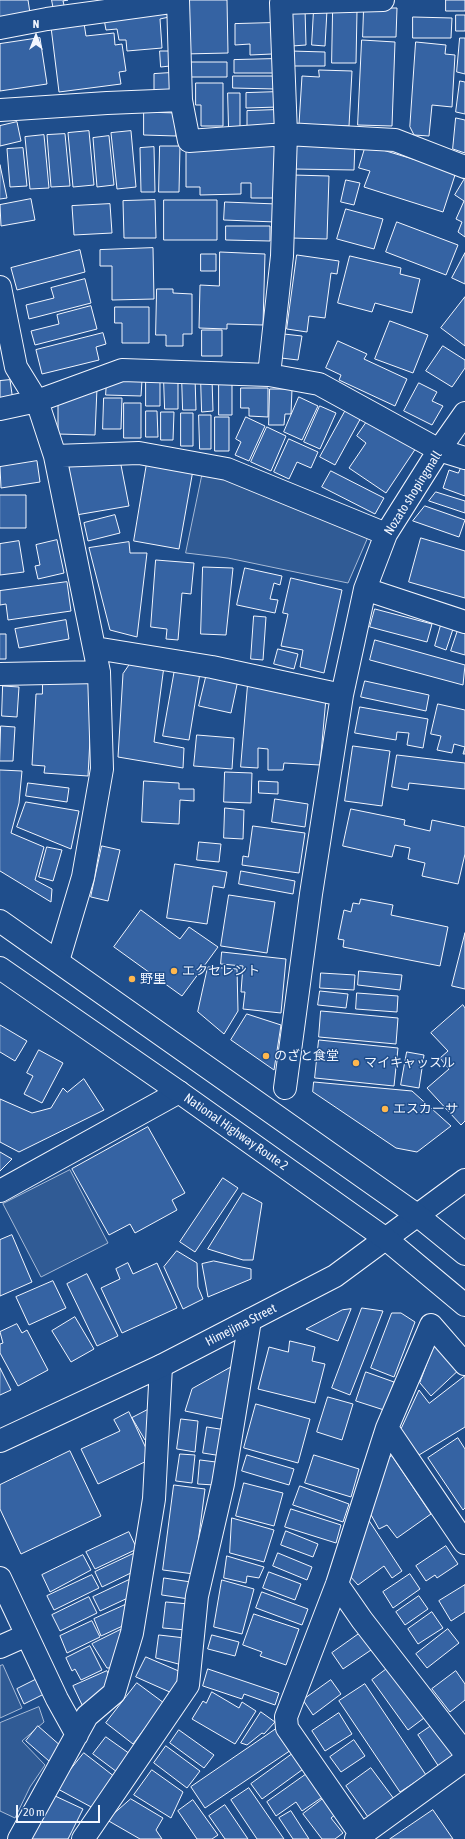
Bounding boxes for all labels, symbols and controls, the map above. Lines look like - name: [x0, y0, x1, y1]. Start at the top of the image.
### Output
- north arrow: [16, 16, 56, 56]
- text: N: [33, 18, 39, 30]
- street label: Nozato shopingmall: [381, 448, 445, 538]
- place label: エクセレント: [182, 963, 260, 979]
- marker: エクセレント: [169, 966, 179, 976]
- place label: 野里: [140, 971, 166, 987]
- marker: 野里: [127, 974, 137, 984]
- place label: のざと食堂: [274, 1048, 339, 1064]
- marker: のざと食堂: [261, 1051, 271, 1061]
- place label: マイキャッスル: [364, 1055, 455, 1071]
- marker: マイキャッスル: [351, 1058, 361, 1068]
- street label: National Highway Route 2: [181, 1090, 291, 1174]
- place label: エスカーサ: [393, 1101, 458, 1117]
- marker: エスカーサ: [380, 1104, 390, 1114]
- street label: Himejima Street: [203, 1300, 279, 1350]
- scale bar: [18, 1797, 102, 1823]
- text: 20 m: [23, 1805, 45, 1819]

